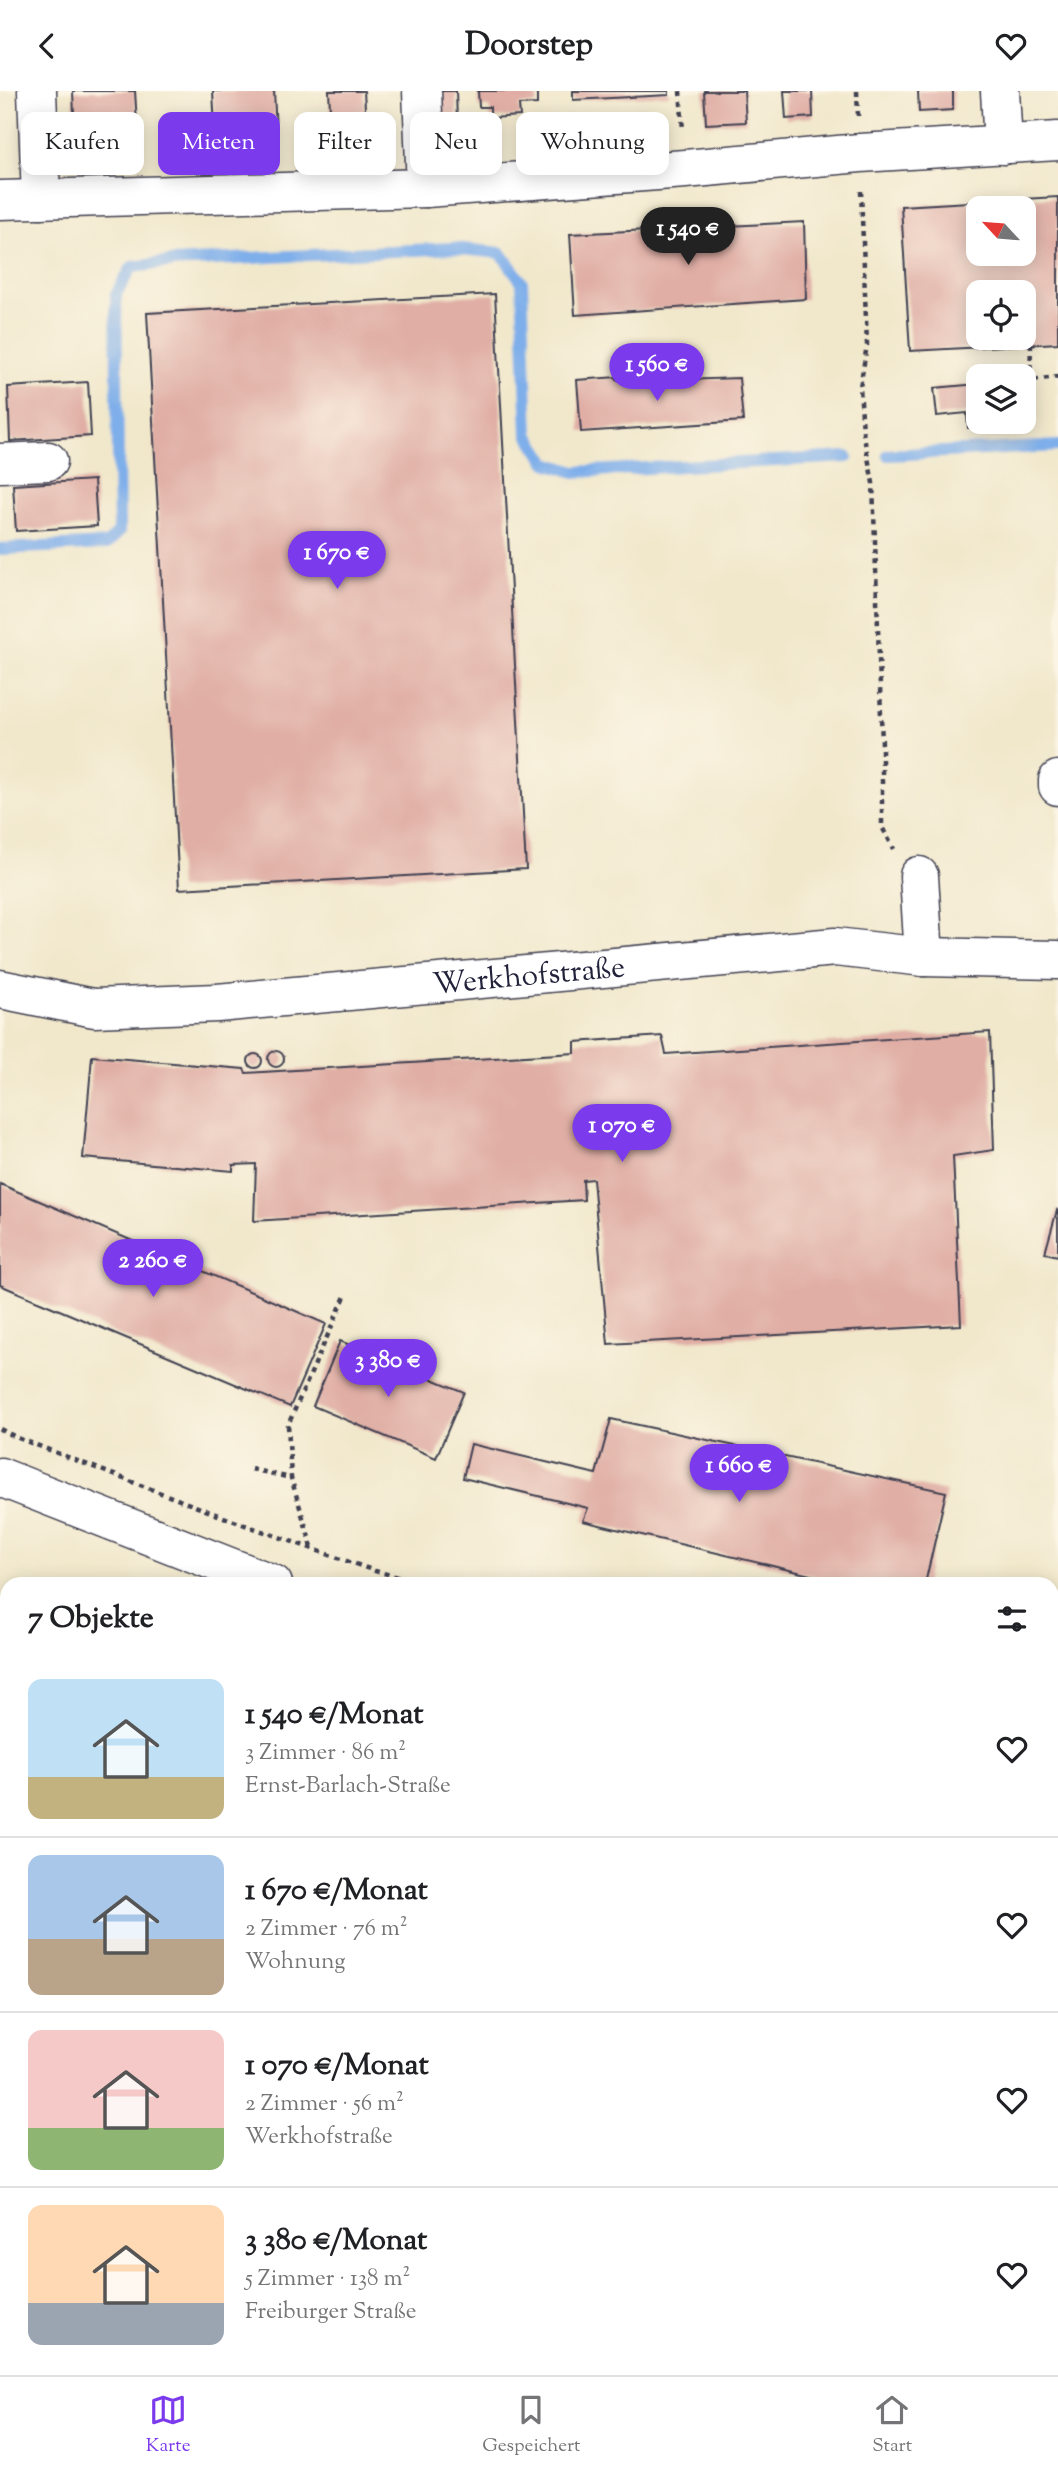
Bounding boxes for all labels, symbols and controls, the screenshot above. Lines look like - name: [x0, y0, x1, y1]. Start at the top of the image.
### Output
- text: Doorstep: [465, 23, 593, 69]
- icon: back: [28, 27, 66, 65]
- icon: heart: [992, 27, 1030, 65]
- chip: Kaufen: [21, 112, 144, 175]
- chip: Mieten: [158, 112, 280, 175]
- chip: Filter: [294, 112, 396, 175]
- chip: Neu: [410, 112, 502, 175]
- chip: Wohnung: [516, 112, 669, 175]
- north arrow: [966, 196, 1036, 266]
- map controls: [966, 196, 1036, 434]
- pin: 1 540 €: [623, 207, 753, 267]
- text: 1 540 €: [656, 213, 720, 246]
- button: locate: [966, 280, 1036, 350]
- pin: 1 560 €: [592, 343, 722, 403]
- text: 1 560 €: [625, 349, 689, 382]
- button: layers: [966, 364, 1036, 434]
- pin: 1 670 €: [272, 531, 402, 591]
- text: 1 670 €: [304, 537, 370, 570]
- street label: Werkhofstraße: [431, 947, 627, 1007]
- pin: 1 070 €: [557, 1105, 687, 1164]
- text: 1 070 €: [588, 1110, 656, 1143]
- pin: 2 260 €: [88, 1239, 218, 1299]
- text: 2 260 €: [118, 1245, 188, 1278]
- pin: 3 380 €: [323, 1339, 453, 1399]
- text: 3 380 €: [355, 1345, 421, 1378]
- pin: 1 660 €: [674, 1445, 804, 1504]
- text: 1 660 €: [706, 1450, 772, 1483]
- text: 7 Objekte: [28, 1598, 154, 1641]
- icon: filters: [993, 1600, 1031, 1638]
- text: 1 540 €/Monat: [245, 1694, 423, 1737]
- icon: home: [84, 1707, 168, 1791]
- icon: heart: [993, 1730, 1031, 1768]
- text: 3 Zimmer · 86 m²: [245, 1737, 406, 1770]
- text: Ernst-Barlach-Straße: [245, 1770, 451, 1803]
- text: 1 670 €/Monat: [245, 1870, 428, 1913]
- icon: home: [84, 1883, 168, 1967]
- icon: heart: [993, 1906, 1031, 1944]
- text: 2 Zimmer · 76 m²: [245, 1913, 408, 1946]
- text: Wohnung: [245, 1946, 345, 1979]
- text: 1 070 €/Monat: [245, 2045, 429, 2088]
- icon: home: [84, 2058, 168, 2142]
- icon: heart: [993, 2081, 1031, 2119]
- text: 2 Zimmer · 56 m²: [245, 2088, 404, 2121]
- text: Werkhofstraße: [245, 2121, 393, 2154]
- text: 3 380 €/Monat: [245, 2220, 427, 2263]
- icon: home: [84, 2233, 168, 2317]
- icon: heart: [993, 2256, 1031, 2294]
- text: 5 Zimmer · 138 m²: [245, 2263, 410, 2296]
- text: Freiburger Straße: [245, 2296, 417, 2329]
- tab: Karte: [146, 2391, 191, 2460]
- tab: Gespeichert: [482, 2391, 581, 2460]
- tab: Start: [872, 2391, 912, 2460]

